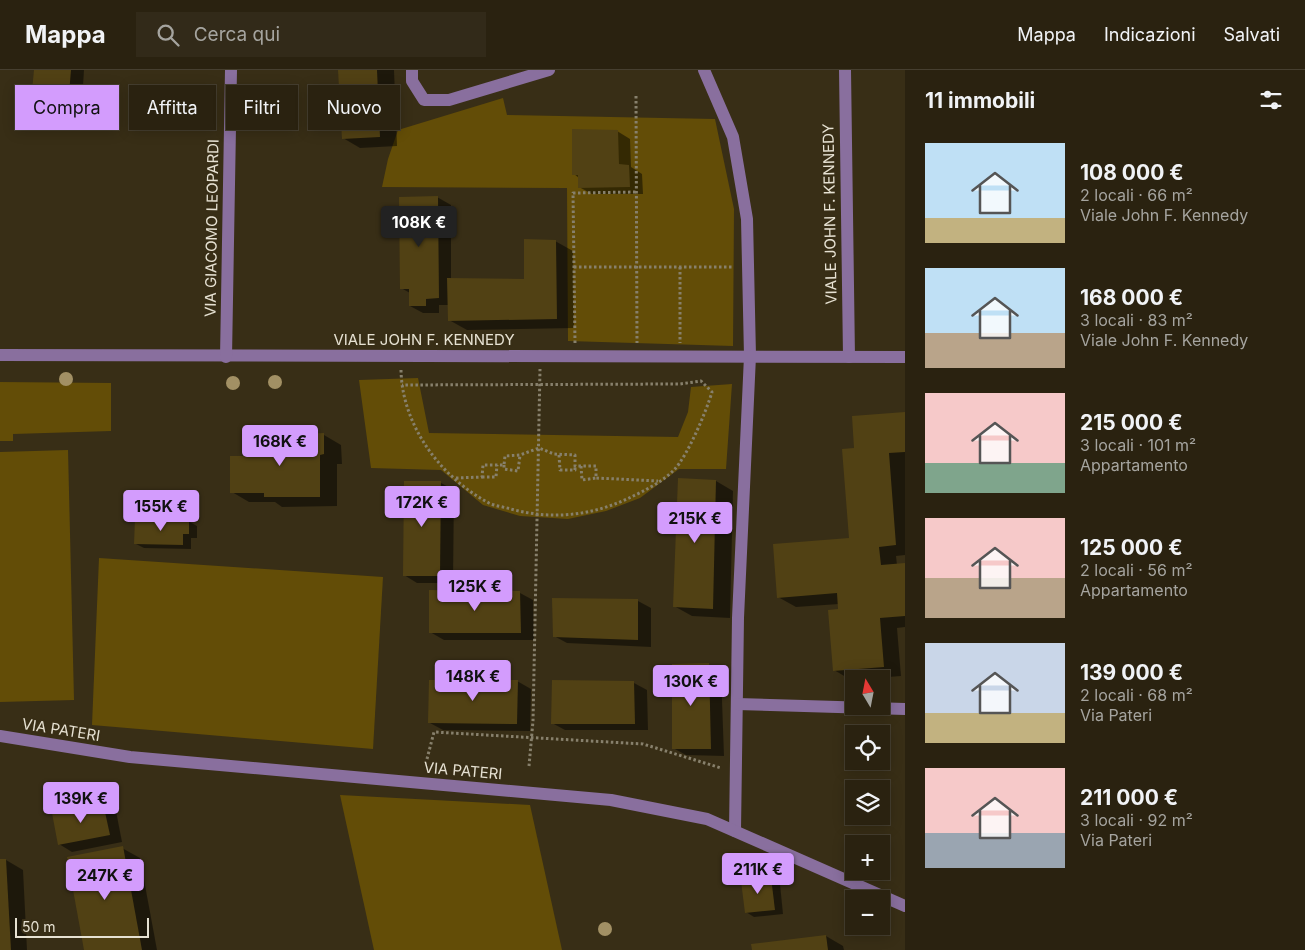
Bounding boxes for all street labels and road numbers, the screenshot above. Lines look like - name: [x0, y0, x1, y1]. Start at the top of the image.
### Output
- street label: VIALE JOHN F. KENNEDY: [818, 123, 841, 305]
- street label: VIA GIACOMO LEOPARDI: [200, 139, 223, 317]
- street label: VIALE JOHN F. KENNEDY: [333, 330, 515, 349]
- street label: VIA PATERI: [21, 714, 102, 745]
- street label: VIA PATERI: [423, 758, 503, 783]

